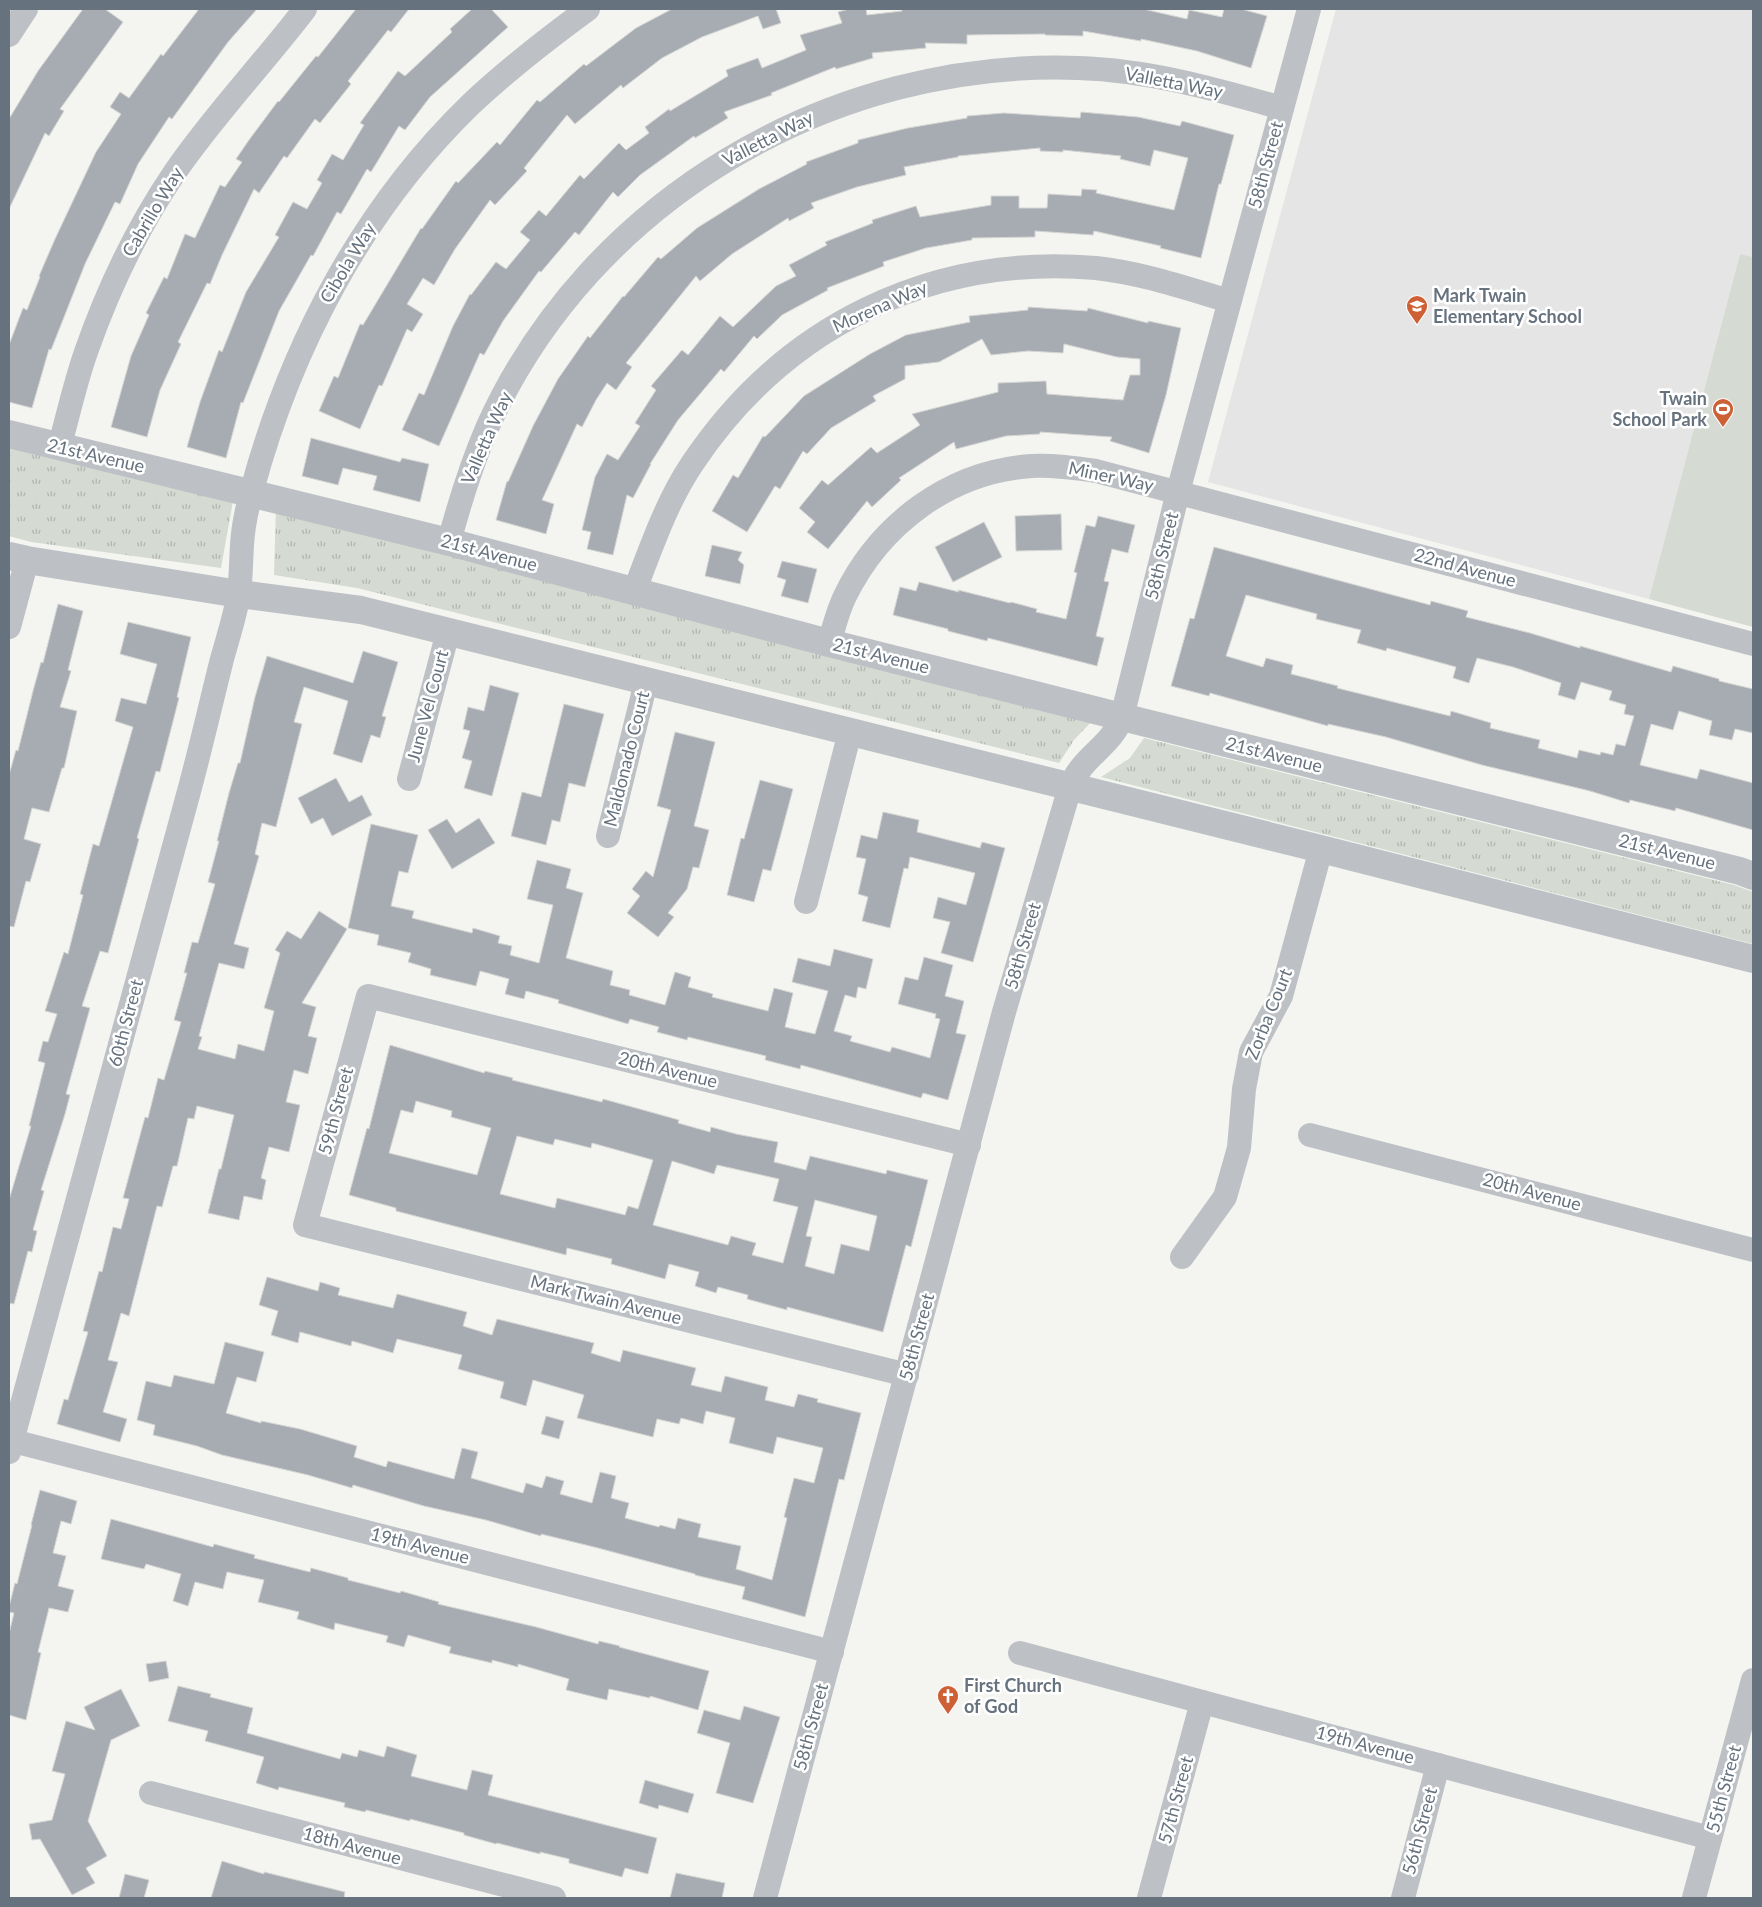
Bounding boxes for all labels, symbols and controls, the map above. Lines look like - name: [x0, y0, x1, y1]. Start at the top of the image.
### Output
- street label: Valletta Way: [1124, 62, 1226, 102]
- street label: Valletta Way: [718, 106, 817, 170]
- street label: 58th Street: [1243, 118, 1287, 211]
- street label: Cabrillo Way: [117, 162, 188, 260]
- street label: Cibola Way: [315, 218, 380, 307]
- street label: Morena Way: [829, 275, 931, 337]
- place label: Mark Twain Elementary School: [1433, 284, 1582, 327]
- school or university icon: Mark Twain Elementary School: [1405, 294, 1429, 325]
- street label: Valletta Way: [456, 387, 517, 487]
- place label: Twain School Park: [1612, 387, 1707, 430]
- sports icon: Twain School Park: [1711, 397, 1735, 428]
- street label: 21st Avenue: [46, 433, 147, 477]
- street label: Miner Way: [1067, 456, 1157, 496]
- street label: 58th Street: [1140, 509, 1183, 602]
- street label: 21st Avenue: [439, 529, 540, 575]
- street label: 22nd Avenue: [1412, 543, 1519, 591]
- street label: 21st Avenue: [831, 632, 932, 678]
- street label: June Vel Court: [402, 647, 453, 764]
- street label: Maldonado Court: [599, 688, 654, 829]
- street label: 21st Avenue: [1224, 731, 1325, 777]
- street label: 21st Avenue: [1617, 828, 1718, 874]
- street label: 58th Street: [999, 899, 1045, 992]
- street label: Zorba Court: [1240, 965, 1296, 1062]
- street label: 60th Street: [103, 976, 147, 1069]
- street label: 20th Avenue: [617, 1046, 720, 1092]
- street label: 59th Street: [313, 1064, 357, 1157]
- street label: 20th Avenue: [1481, 1167, 1584, 1215]
- street label: Mark Twain Avenue: [528, 1270, 684, 1328]
- street label: 58th Street: [894, 1290, 938, 1383]
- street label: 19th Avenue: [369, 1522, 472, 1568]
- place label: First Church of God: [964, 1674, 1062, 1717]
- street label: 58th Street: [788, 1680, 832, 1773]
- church icon: First Church of God: [936, 1684, 960, 1715]
- street label: 19th Avenue: [1314, 1720, 1417, 1768]
- street label: 55th Street: [1701, 1742, 1745, 1835]
- street label: 57th Street: [1153, 1753, 1197, 1846]
- street label: 56th Street: [1397, 1784, 1441, 1877]
- street label: 18th Avenue: [301, 1821, 404, 1869]

